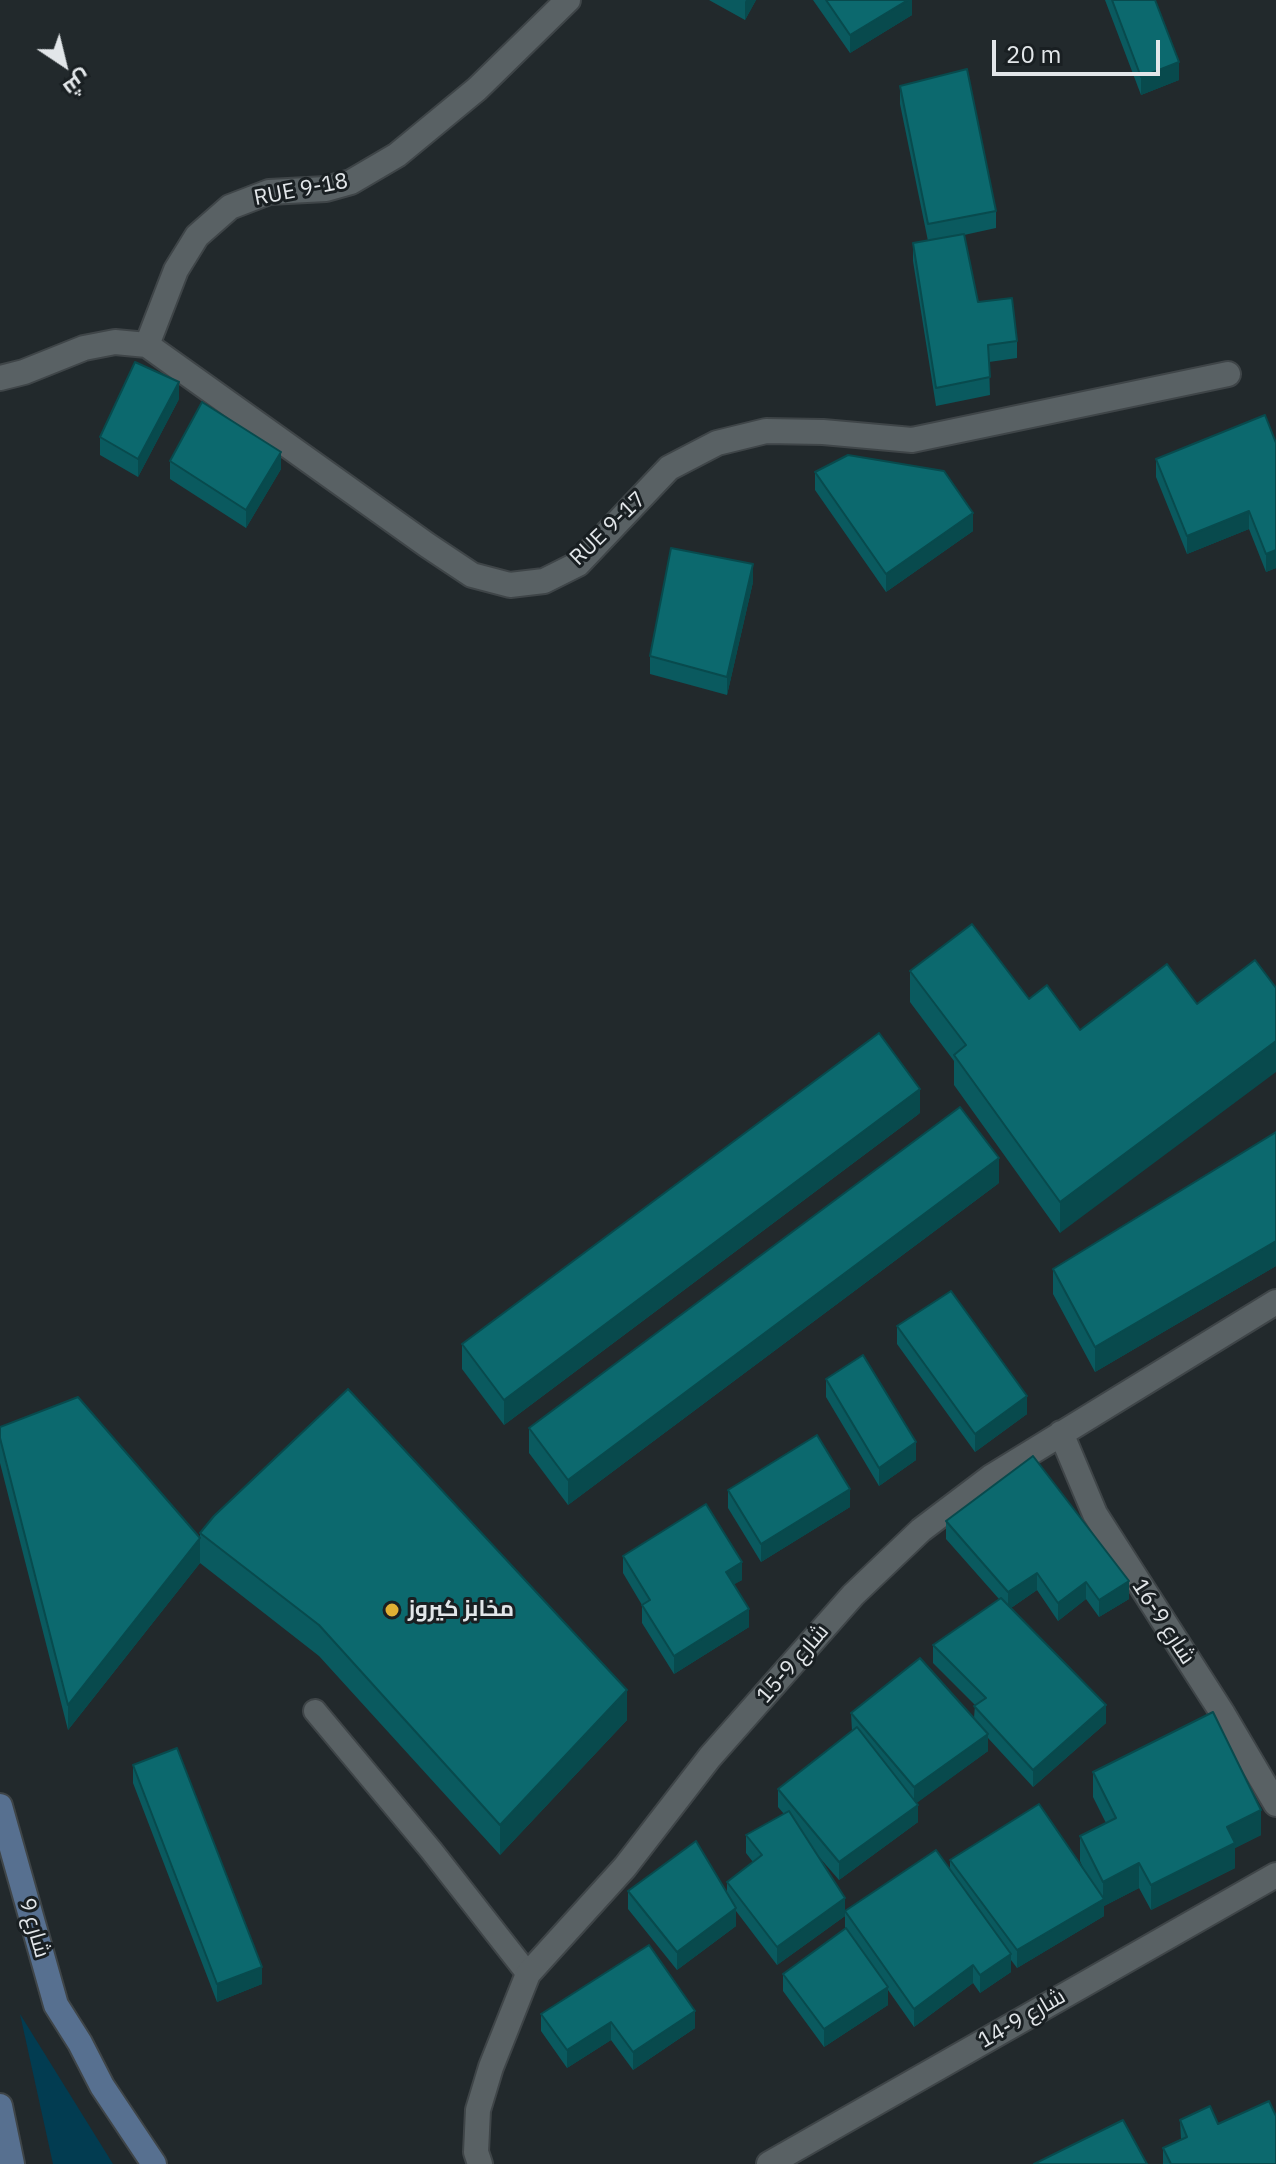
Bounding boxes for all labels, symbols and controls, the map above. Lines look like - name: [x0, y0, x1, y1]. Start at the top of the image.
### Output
- north arrow: [24, 24, 104, 104]
- scale bar: [996, 24, 1164, 74]
- text: 20 m: [1006, 38, 1061, 70]
- text: ش: [58, 64, 98, 104]
- street label: RUE 9-18: [252, 168, 350, 212]
- street label: RUE 9-17: [565, 486, 651, 572]
- street label: شارع 9-16: [1126, 1574, 1200, 1670]
- place label: مخابز كيروز: [408, 1597, 514, 1623]
- marker: مخابز كيروز: [383, 1601, 401, 1619]
- street label: شارع 9-15: [751, 1619, 835, 1709]
- street label: شارع 9: [13, 1895, 55, 1961]
- street label: شارع 9-14: [974, 1984, 1070, 2054]

